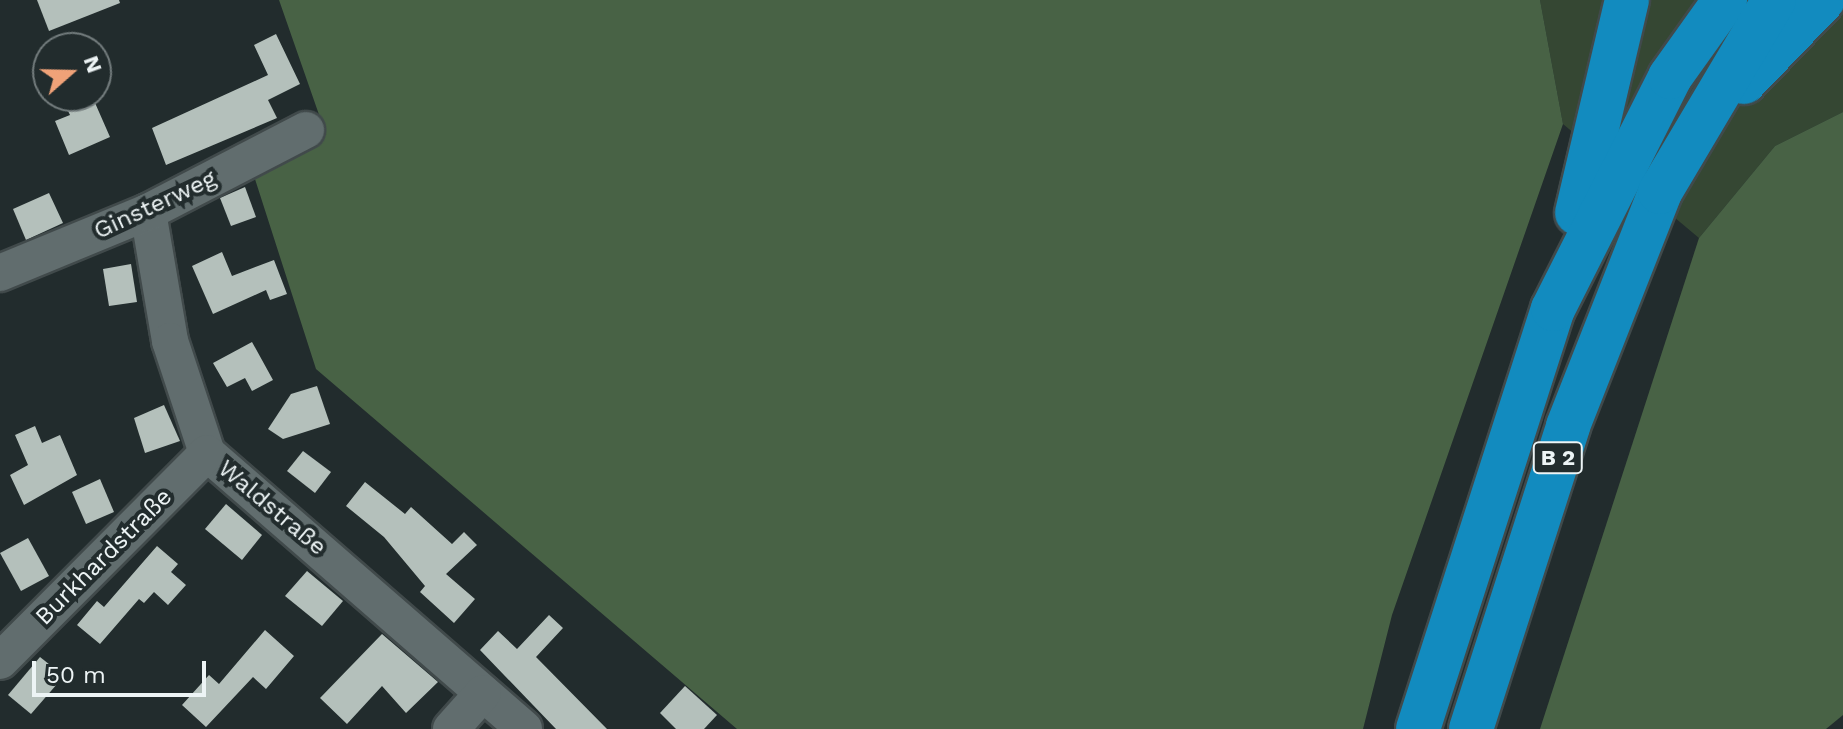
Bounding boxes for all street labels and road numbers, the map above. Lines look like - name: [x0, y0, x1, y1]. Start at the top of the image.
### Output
- street label: Ginsterweg: [89, 164, 221, 246]
- road number: B 2: [1532, 440, 1584, 476]
- street label: Waldstraße: [212, 454, 332, 562]
- street label: Burkhardstraße: [30, 483, 178, 631]

